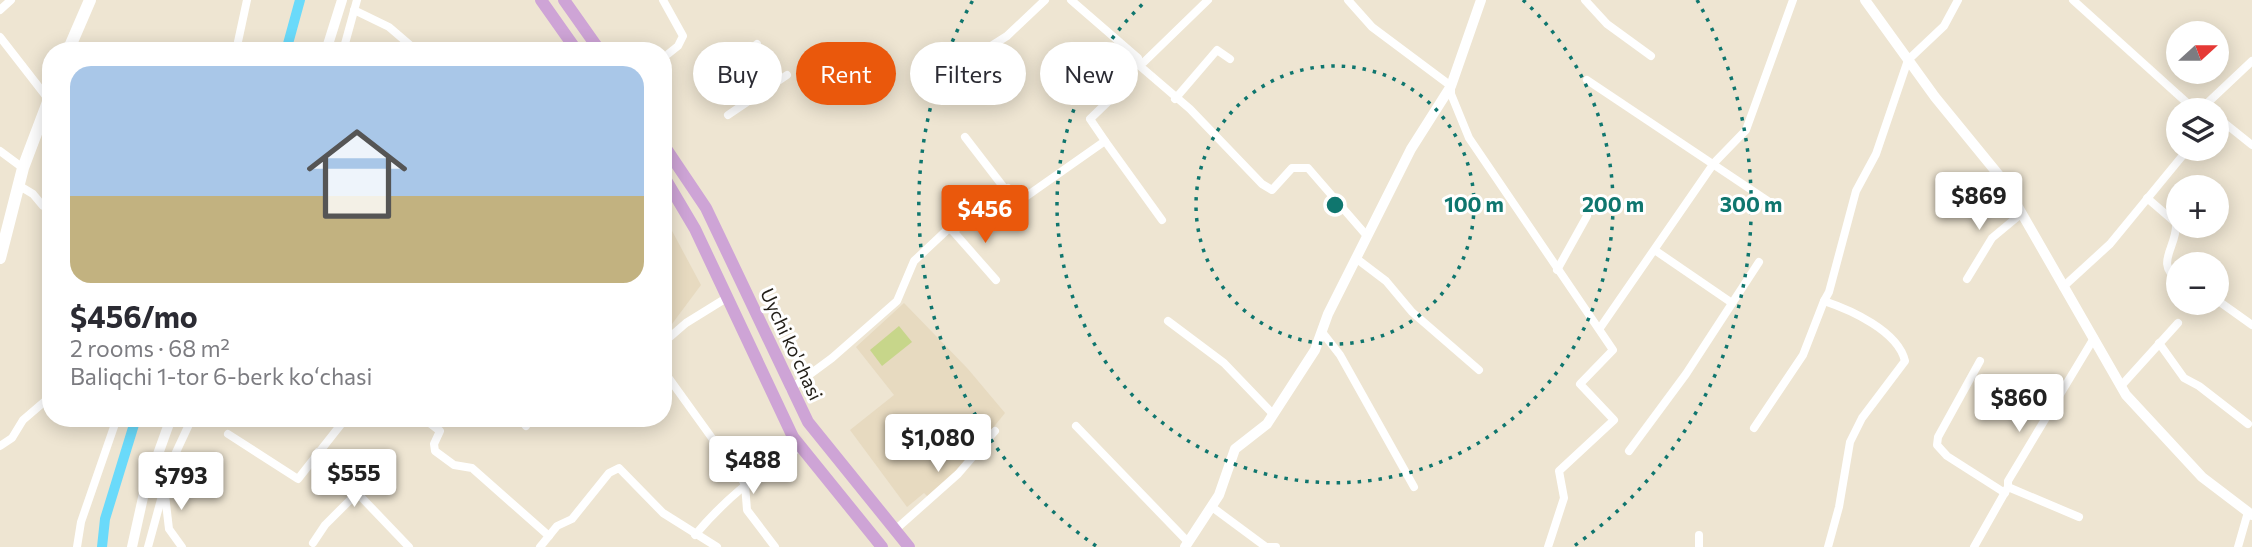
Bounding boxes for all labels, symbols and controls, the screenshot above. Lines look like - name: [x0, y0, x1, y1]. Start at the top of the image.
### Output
- north arrow: [2166, 21, 2230, 84]
- map controls: [2166, 21, 2229, 315]
- chip: Buy: [693, 42, 782, 105]
- chip: Rent: [796, 42, 896, 105]
- chip: Filters: [910, 42, 1026, 105]
- chip: New: [1040, 42, 1138, 105]
- button: layers: [2166, 98, 2229, 161]
- icon: home: [294, 111, 420, 237]
- pin: $869: [1938, 173, 2020, 232]
- button: +: [2166, 175, 2229, 238]
- text: $869: [1951, 181, 2007, 209]
- pin: $456: [944, 186, 1026, 245]
- text: 100 m: [1444, 191, 1504, 216]
- text: 200 m: [1582, 191, 1644, 216]
- text: 300 m: [1720, 191, 1782, 216]
- centre of rings: [1323, 193, 1347, 217]
- text: $456: [958, 194, 1012, 222]
- button: −: [2166, 252, 2229, 315]
- street label: Uychi ko'chasi: [756, 284, 828, 404]
- text: $456/mo: [70, 297, 198, 334]
- text: 2 rooms · 68 m²: [70, 334, 230, 362]
- text: Baliqchi 1-tor 6-berk koʻchasi: [70, 362, 373, 390]
- pin: $860: [1978, 374, 2060, 434]
- text: $860: [1991, 383, 2047, 411]
- pin: $1,080: [881, 414, 995, 474]
- text: $1,080: [901, 423, 975, 451]
- pin: $488: [712, 436, 794, 496]
- text: $488: [725, 445, 781, 473]
- pin: $555: [313, 449, 395, 509]
- pin: $793: [140, 452, 222, 512]
- text: $555: [327, 458, 381, 486]
- text: $793: [154, 461, 208, 489]

